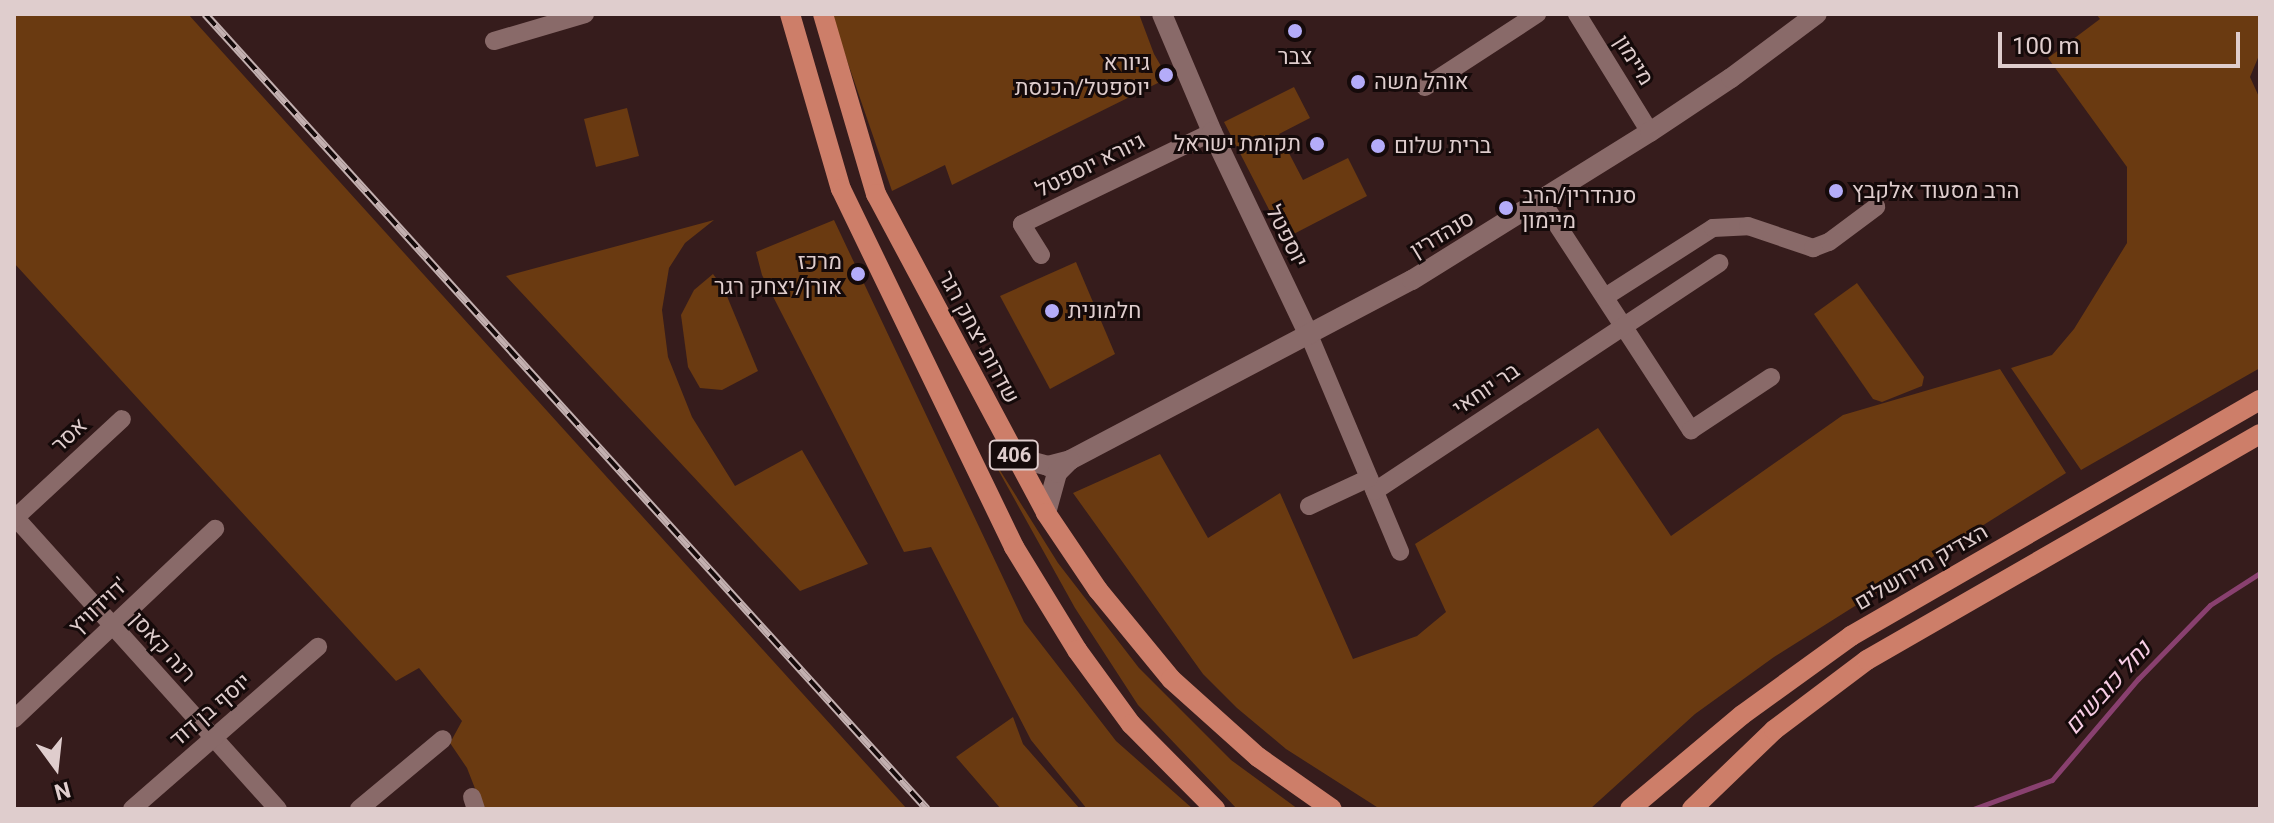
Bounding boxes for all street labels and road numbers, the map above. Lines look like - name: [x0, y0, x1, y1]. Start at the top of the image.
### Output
- street label: מיימון: [1608, 30, 1660, 90]
- street label: גיורא יוספטל: [1031, 127, 1149, 203]
- street label: יוספטל: [1260, 201, 1314, 271]
- street label: סנהדרין: [1405, 205, 1479, 263]
- street label: שדרות יצחק רגר: [933, 266, 1025, 408]
- street label: בר יוחאי: [1447, 357, 1525, 421]
- street label: אסר: [46, 412, 92, 458]
- road number: 406: [988, 439, 1040, 471]
- street label: הצדיק מירושלים: [1850, 518, 1992, 616]
- street label: דוידוויץ': [63, 572, 133, 640]
- street label: רנה קאסן: [125, 606, 201, 688]
- street label: יוסף בן דוד: [164, 668, 256, 752]

